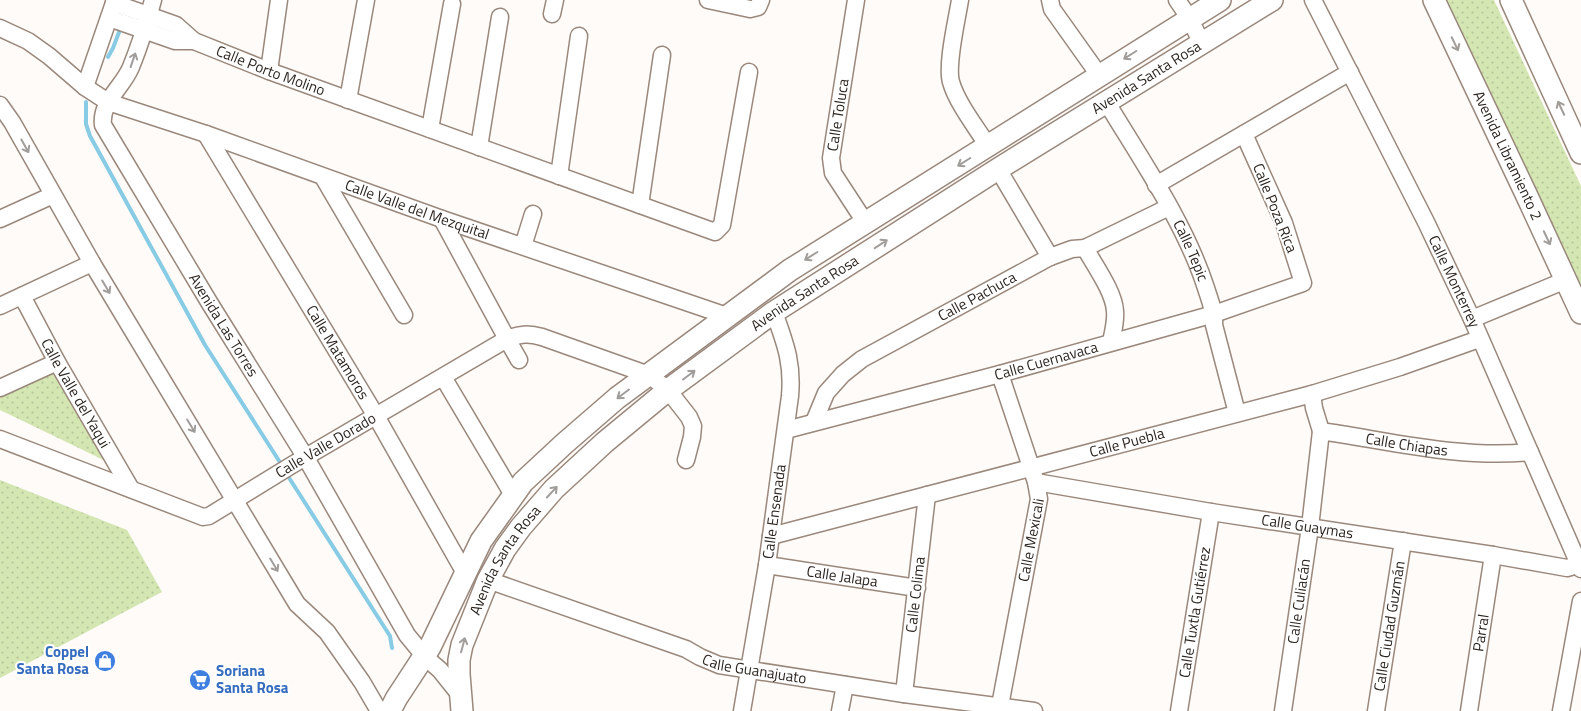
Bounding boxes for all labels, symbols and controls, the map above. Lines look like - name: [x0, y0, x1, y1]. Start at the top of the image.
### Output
- street label: Avenida Santa Rosa: [1087, 34, 1206, 120]
- one-way arrow: [1451, 36, 1460, 51]
- street label: Calle Porto Molino: [213, 39, 329, 101]
- one-way arrow: [1124, 51, 1138, 61]
- one-way arrow: [129, 53, 138, 69]
- street label: Calle Toluca: [820, 76, 855, 153]
- street label: Avenida Libramiento 2: [1468, 87, 1549, 224]
- one-way arrow: [1555, 101, 1565, 116]
- one-way arrow: [21, 139, 31, 153]
- one-way arrow: [957, 157, 971, 167]
- street label: Calle Poza Rica: [1247, 160, 1304, 256]
- street label: Calle Valle del Mezquital: [342, 173, 493, 245]
- street label: Calle Tepic: [1167, 216, 1215, 285]
- one-way arrow: [1543, 230, 1552, 245]
- street label: Calle Monterrey: [1423, 231, 1486, 331]
- one-way arrow: [873, 238, 887, 248]
- street label: Avenida Santa Rosa: [746, 249, 863, 336]
- one-way arrow: [804, 252, 818, 262]
- street label: Calle Pachuca: [933, 265, 1021, 327]
- street label: Avenida Las Torres: [183, 269, 265, 381]
- one-way arrow: [102, 280, 112, 294]
- street label: Calle Matamoros: [301, 300, 376, 404]
- street label: Calle Valle del Yaqui: [35, 334, 117, 452]
- street label: Calle Cuernavaca: [992, 335, 1101, 386]
- one-way arrow: [682, 370, 696, 380]
- one-way arrow: [616, 389, 630, 399]
- street label: Calle Valle Dorado: [271, 406, 380, 484]
- one-way arrow: [186, 419, 196, 433]
- street label: Calle Puebla: [1087, 421, 1167, 463]
- street label: Calle Chiapas: [1364, 426, 1449, 462]
- street label: Calle Ensenada: [756, 462, 792, 560]
- one-way arrow: [547, 485, 558, 498]
- street label: Calle Mexicali: [1012, 496, 1050, 584]
- street label: Avenida Santa Rosa: [463, 500, 546, 618]
- street label: Calle Guaymas: [1260, 508, 1355, 545]
- street label: Calle Tuxtla Gutiérrez: [1173, 545, 1216, 679]
- street label: Calle Colima: [899, 555, 931, 634]
- street label: Calle Culiacán: [1281, 557, 1316, 645]
- one-way arrow: [270, 558, 280, 572]
- street label: Calle Jalapa: [805, 559, 880, 593]
- street label: Calle Ciudad Guzmán: [1367, 559, 1411, 693]
- street label: Parral: [1466, 612, 1495, 653]
- one-way arrow: [459, 638, 468, 654]
- place label: Coppel Santa Rosa: [17, 640, 89, 680]
- street label: Calle Guanajuato: [699, 647, 808, 690]
- shop icon: Coppel Santa Rosa: [93, 649, 117, 673]
- place label: Soriana Santa Rosa: [216, 659, 289, 699]
- supermarket icon: Soriana Santa Rosa: [188, 668, 212, 692]

